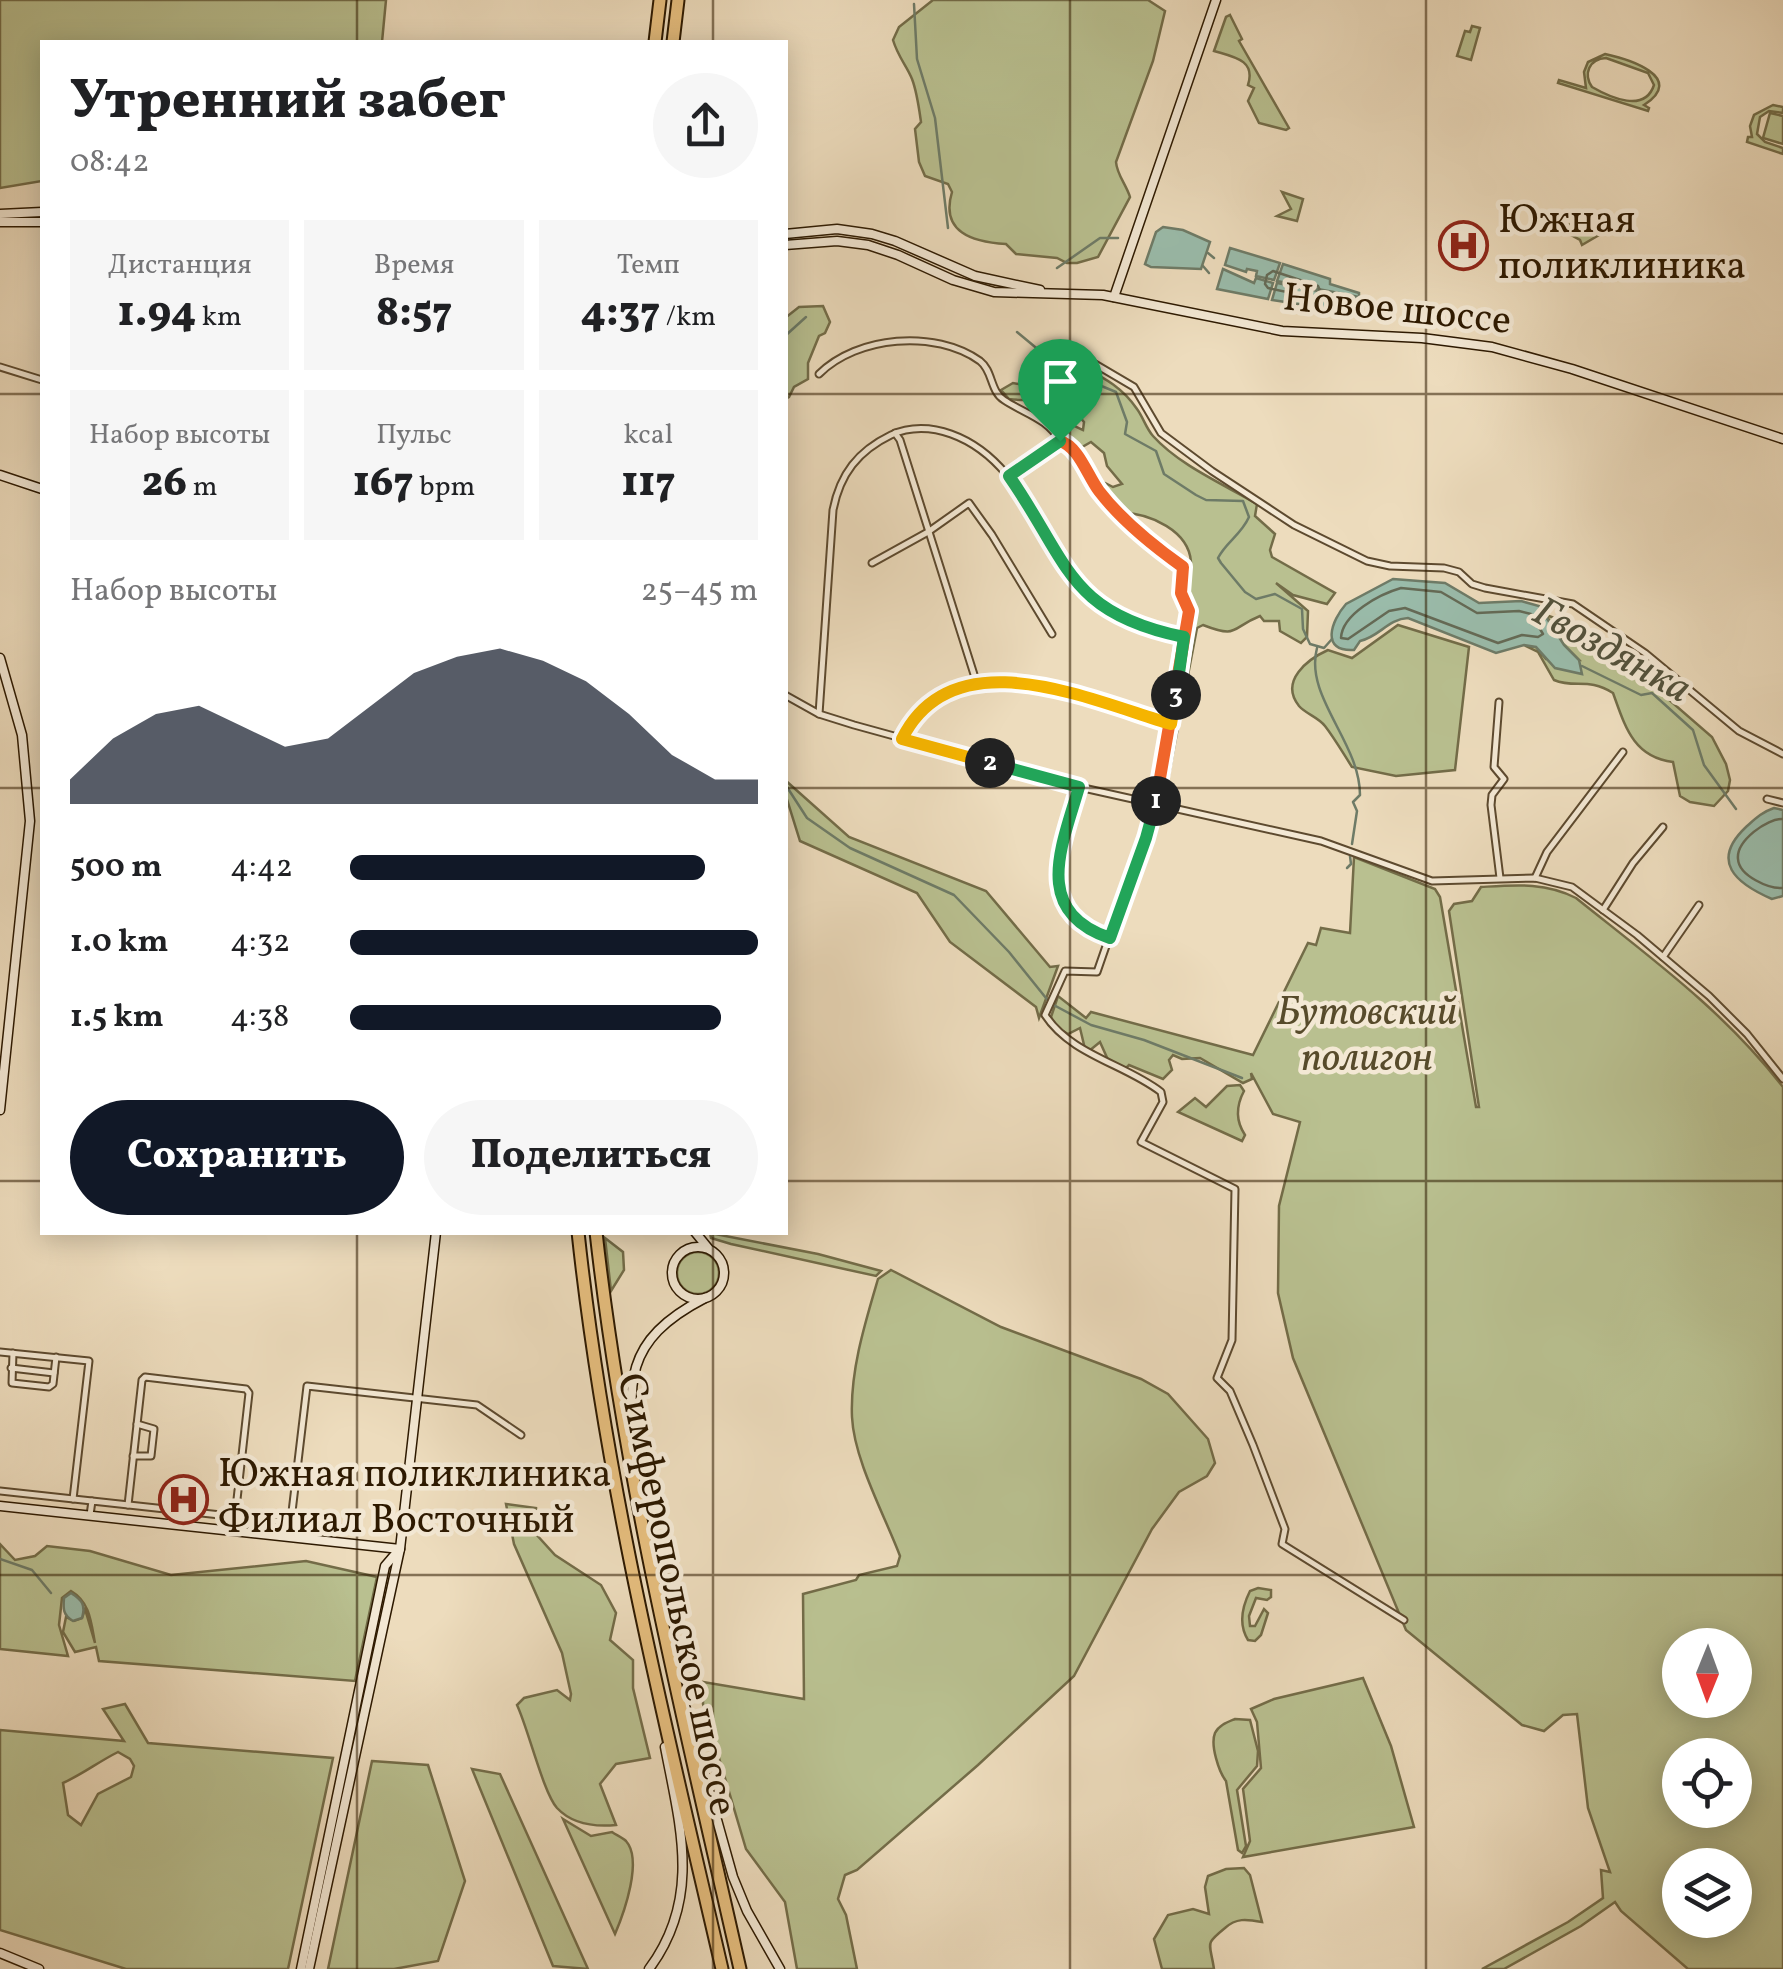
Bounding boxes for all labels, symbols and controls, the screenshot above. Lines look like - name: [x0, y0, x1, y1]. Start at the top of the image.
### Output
- text: Утренний забег: [70, 65, 506, 141]
- button: share: [653, 73, 758, 178]
- text: 08:42: [70, 141, 149, 185]
- place label: Южная поликлиника: [1498, 194, 1746, 296]
- hospital icon: Южная поликлиника: [1437, 219, 1489, 271]
- text: Дистанция: [108, 246, 252, 285]
- text: Время: [374, 246, 454, 285]
- text: Темп: [617, 246, 680, 285]
- street label: Новое шоссе: [1280, 271, 1514, 351]
- text: 1.94: [118, 285, 196, 344]
- text: 8:57: [376, 285, 452, 344]
- text: 4:37: [581, 285, 660, 344]
- text: km: [196, 298, 242, 337]
- text: /km: [660, 298, 716, 337]
- pin: [1018, 339, 1103, 442]
- icon: arrive: [1033, 354, 1088, 409]
- text: Набор высоты: [89, 416, 270, 455]
- text: Пульс: [376, 416, 452, 455]
- text: kcal: [623, 416, 673, 455]
- text: 26: [142, 455, 187, 514]
- text: 167: [353, 455, 414, 514]
- text: 117: [621, 455, 675, 514]
- text: m: [187, 468, 218, 507]
- text: bpm: [414, 468, 475, 507]
- text: Набор высоты: [70, 570, 277, 614]
- text: 25–45 m: [641, 570, 758, 614]
- water label: Гвоздянка: [1521, 584, 1701, 720]
- pin: 3: [1151, 670, 1201, 720]
- text: 3: [1169, 675, 1183, 714]
- pin: 2: [965, 738, 1015, 788]
- text: 2: [983, 743, 997, 782]
- pin: 1: [1131, 776, 1181, 826]
- text: 1: [1150, 781, 1162, 820]
- text: 500 m: [70, 846, 162, 890]
- text: 4:42: [230, 846, 293, 890]
- text: 1.0 km: [70, 921, 168, 965]
- text: 4:32: [230, 921, 290, 965]
- park label: Бутовский полигон: [1277, 986, 1457, 1088]
- text: 1.5 km: [70, 996, 164, 1040]
- text: 4:38: [230, 996, 289, 1040]
- button: Сохранить: [70, 1100, 404, 1215]
- button: Поделиться: [424, 1100, 758, 1215]
- street label: Симферопольское шоссе: [601, 1369, 749, 1821]
- place label: Южная поликлиника Филиал Восточный: [218, 1448, 612, 1550]
- hospital icon: Южная поликлиника Филиал Восточный: [157, 1473, 209, 1525]
- north arrow: [1662, 1628, 1752, 1718]
- map controls: [1662, 1628, 1752, 1938]
- button: locate: [1662, 1738, 1752, 1828]
- button: layers: [1662, 1848, 1752, 1938]

